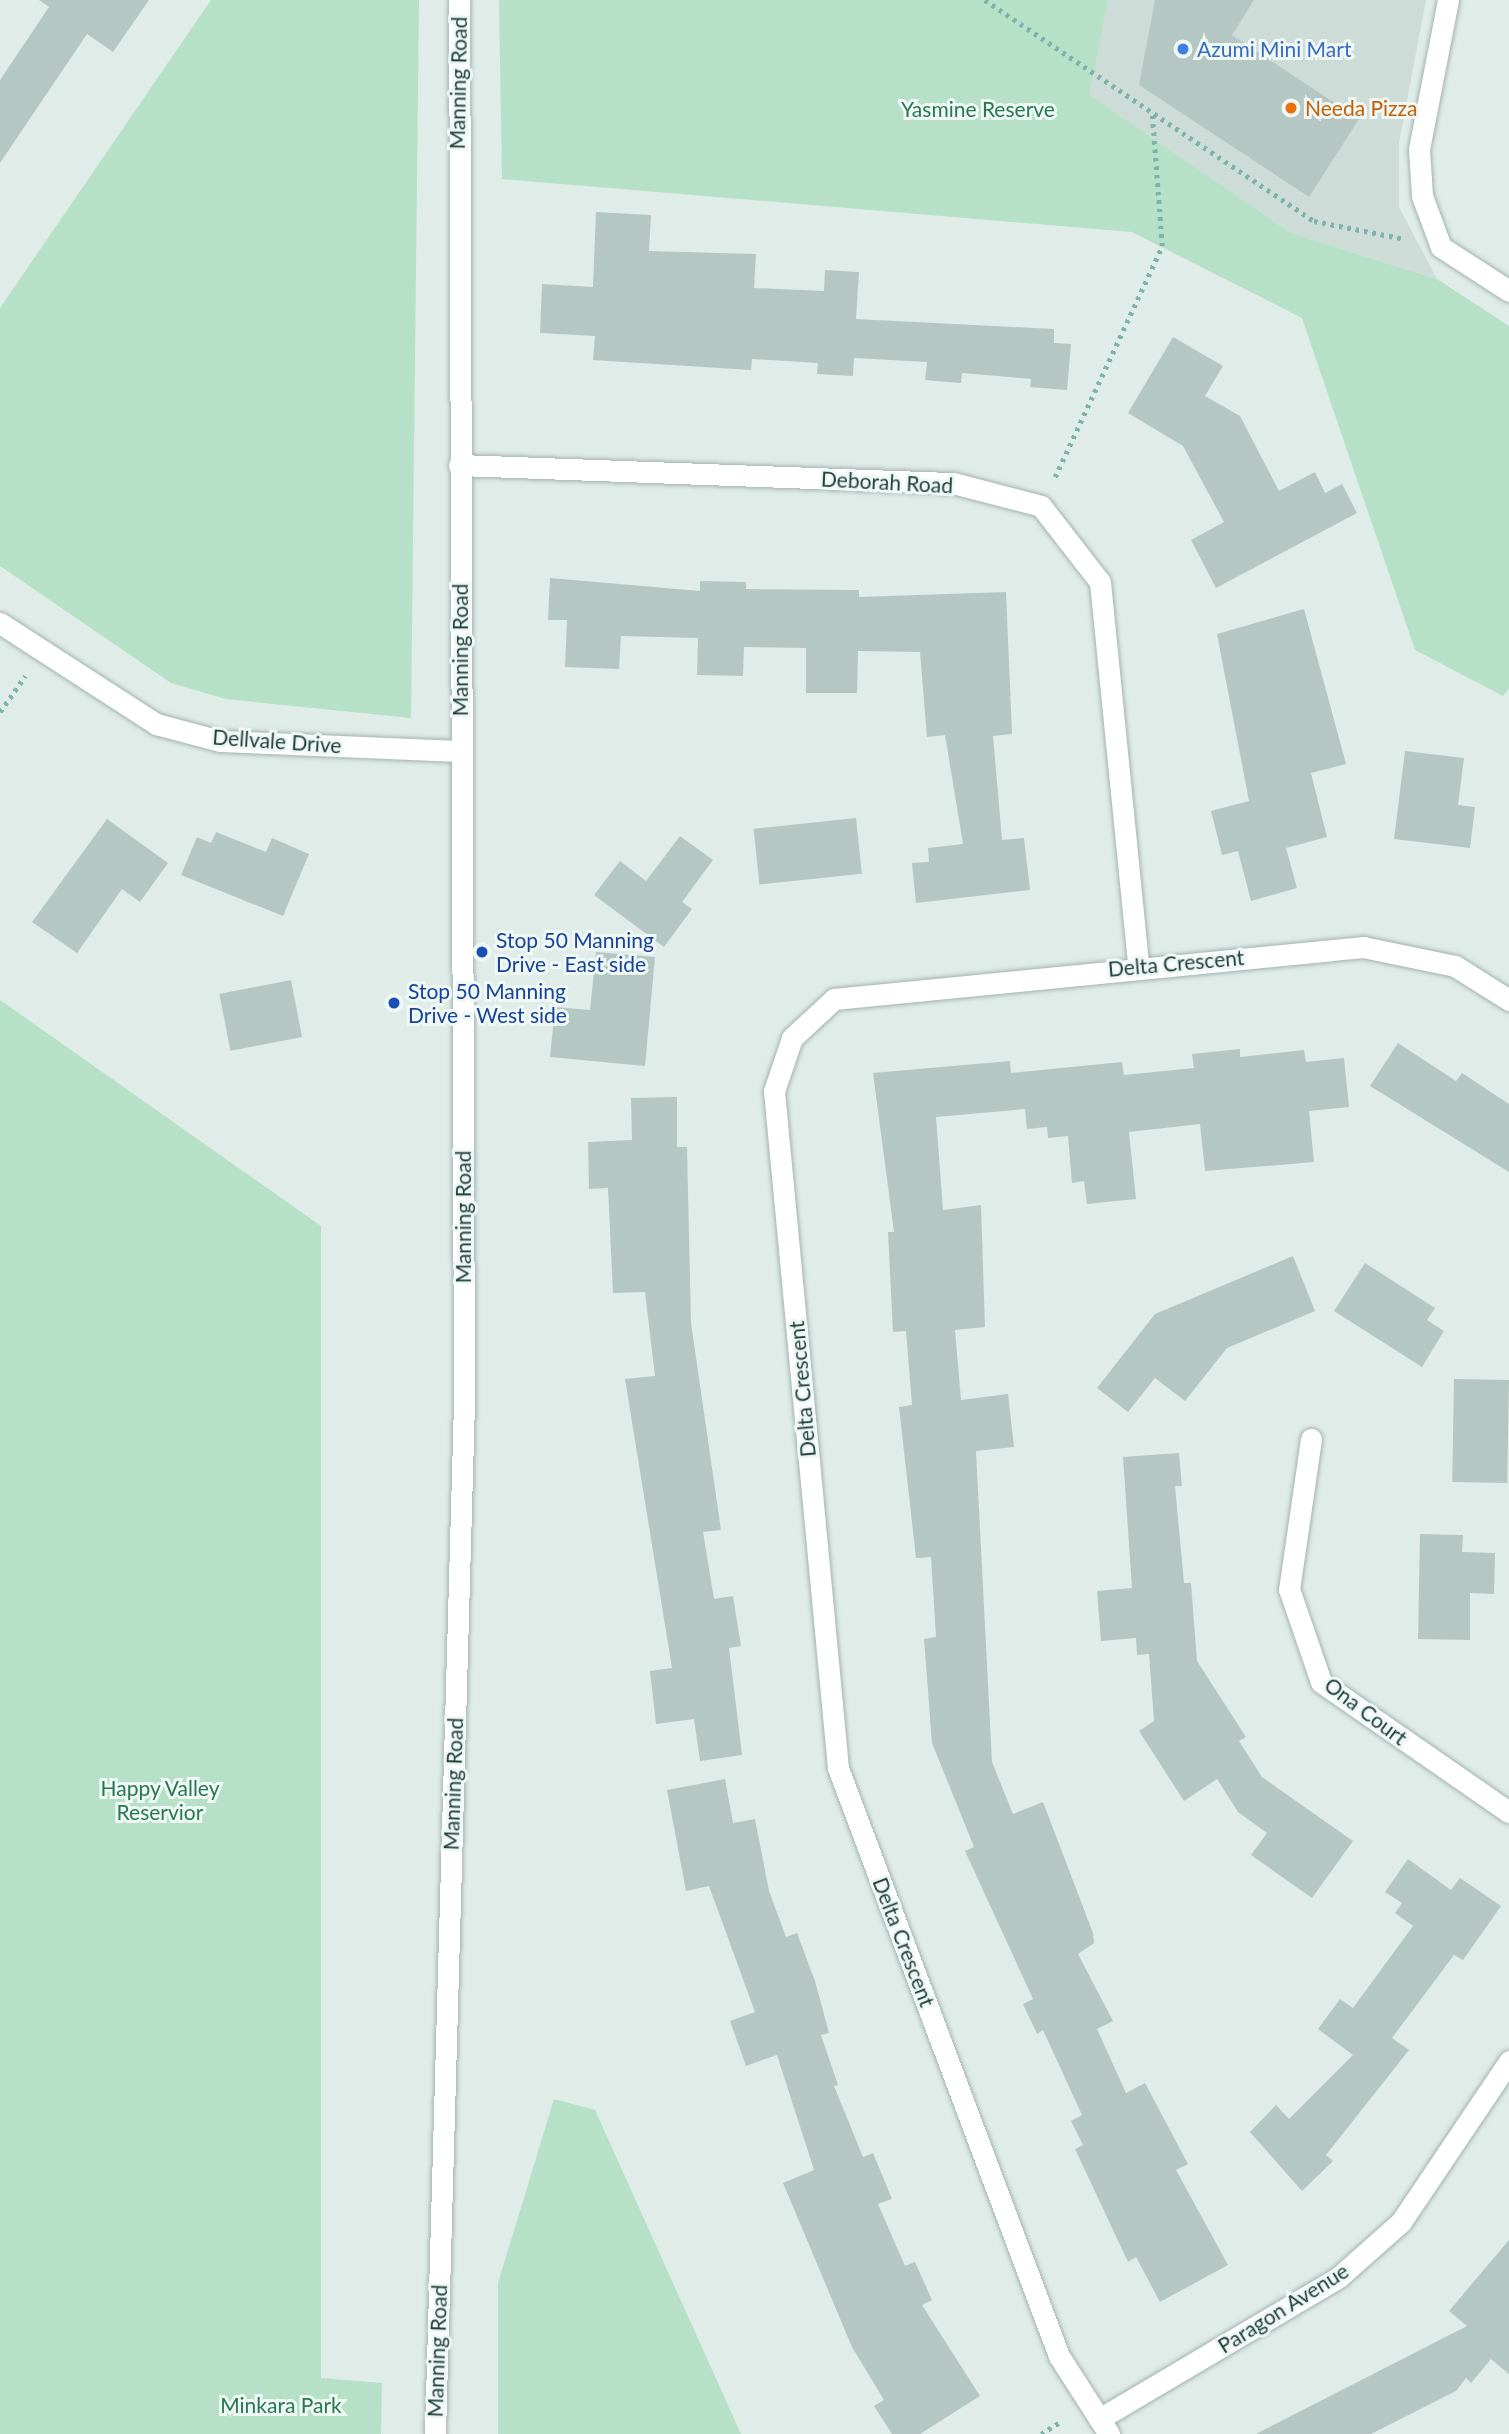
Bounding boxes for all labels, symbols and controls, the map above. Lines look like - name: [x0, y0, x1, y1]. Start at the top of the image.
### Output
- street label: Manning Road: [444, 16, 472, 150]
- place label: Azumi Mini Mart: [1197, 36, 1351, 62]
- marker: Azumi Mini Mart: [1175, 41, 1191, 57]
- place label: Needa Pizza: [1305, 95, 1417, 121]
- park label: Yasmine Reserve: [901, 96, 1055, 122]
- marker: Needa Pizza: [1283, 100, 1299, 116]
- street label: Deborah Road: [820, 466, 954, 498]
- street label: Manning Road: [447, 584, 473, 716]
- street label: Dellvale Drive: [212, 724, 342, 758]
- place label: Stop 50 Manning Drive - East side: [496, 927, 654, 977]
- marker: Stop 50 Manning Drive - East side: [474, 944, 490, 960]
- street label: Delta Crescent: [1107, 944, 1245, 982]
- place label: Stop 50 Manning Drive - West side: [408, 978, 567, 1028]
- marker: Stop 50 Manning Drive - West side: [386, 995, 402, 1011]
- street label: Manning Road: [450, 1151, 476, 1283]
- street label: Delta Crescent: [783, 1320, 821, 1458]
- street label: Ona Court: [1320, 1672, 1412, 1750]
- street label: Manning Road: [438, 1717, 468, 1851]
- park label: Happy Valley Reservior: [100, 1775, 220, 1825]
- street label: Delta Crescent: [868, 1874, 940, 2010]
- street label: Paragon Avenue: [1213, 2258, 1353, 2358]
- street label: Manning Road: [422, 2284, 452, 2418]
- park label: Minkara Park: [220, 2392, 342, 2418]

